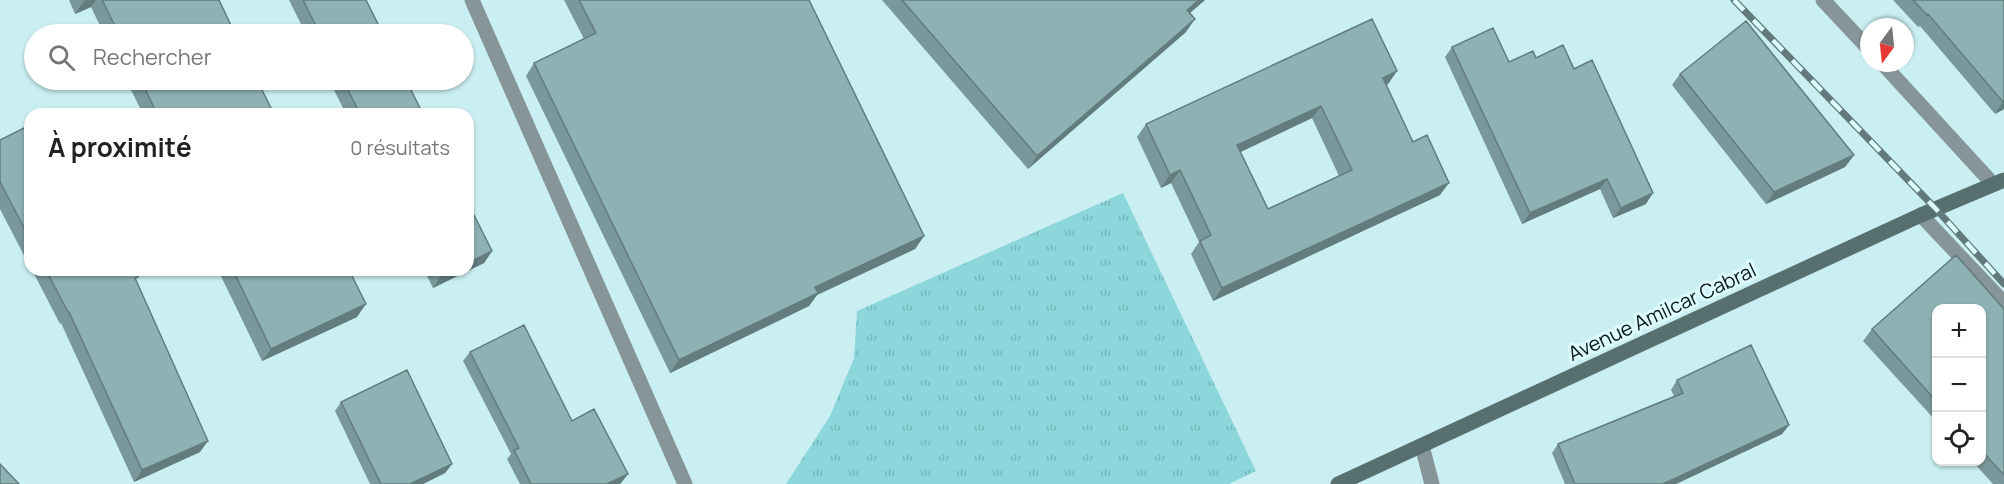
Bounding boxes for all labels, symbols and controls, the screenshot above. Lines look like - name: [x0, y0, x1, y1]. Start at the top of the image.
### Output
- north arrow: [1860, 18, 1914, 72]
- search box: [24, 24, 474, 90]
- icon: search: [45, 41, 78, 74]
- text: Rechercher: [93, 42, 212, 72]
- text: À proximité: [48, 129, 192, 165]
- text: 0 résultats: [350, 134, 450, 161]
- street label: Avenue Amilcar Cabral: [1563, 256, 1760, 367]
- map controls: [1932, 304, 1986, 466]
- button: +: [1932, 304, 1986, 358]
- button: −: [1932, 358, 1986, 412]
- button: locate: [1932, 412, 1986, 466]

